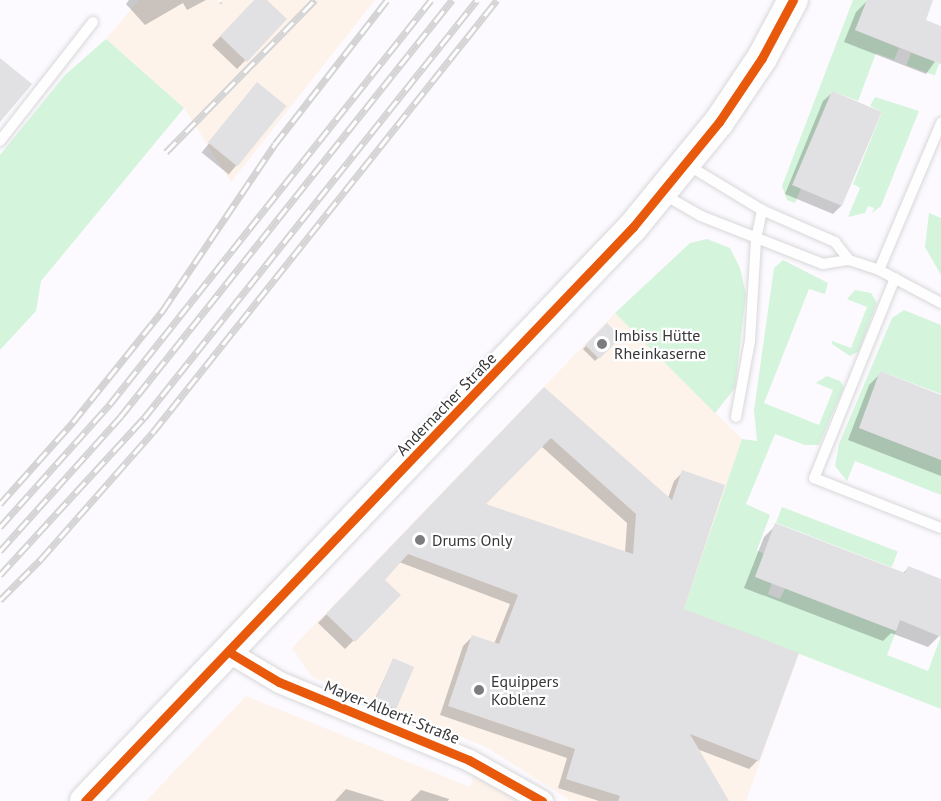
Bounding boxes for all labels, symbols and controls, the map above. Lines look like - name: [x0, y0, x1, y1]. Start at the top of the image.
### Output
- place label: Imbiss Hütte Rheinkaserne: [614, 325, 706, 363]
- marker: Imbiss Hütte Rheinkaserne: [595, 337, 609, 351]
- street label: Andernacher Straße: [392, 349, 500, 459]
- place label: Drums Only: [432, 530, 512, 550]
- marker: Drums Only: [413, 533, 427, 547]
- place label: Equippers Koblenz: [491, 671, 559, 709]
- street label: Mayer-Alberti-Straße: [322, 676, 462, 748]
- marker: Equippers Koblenz: [472, 683, 486, 697]

